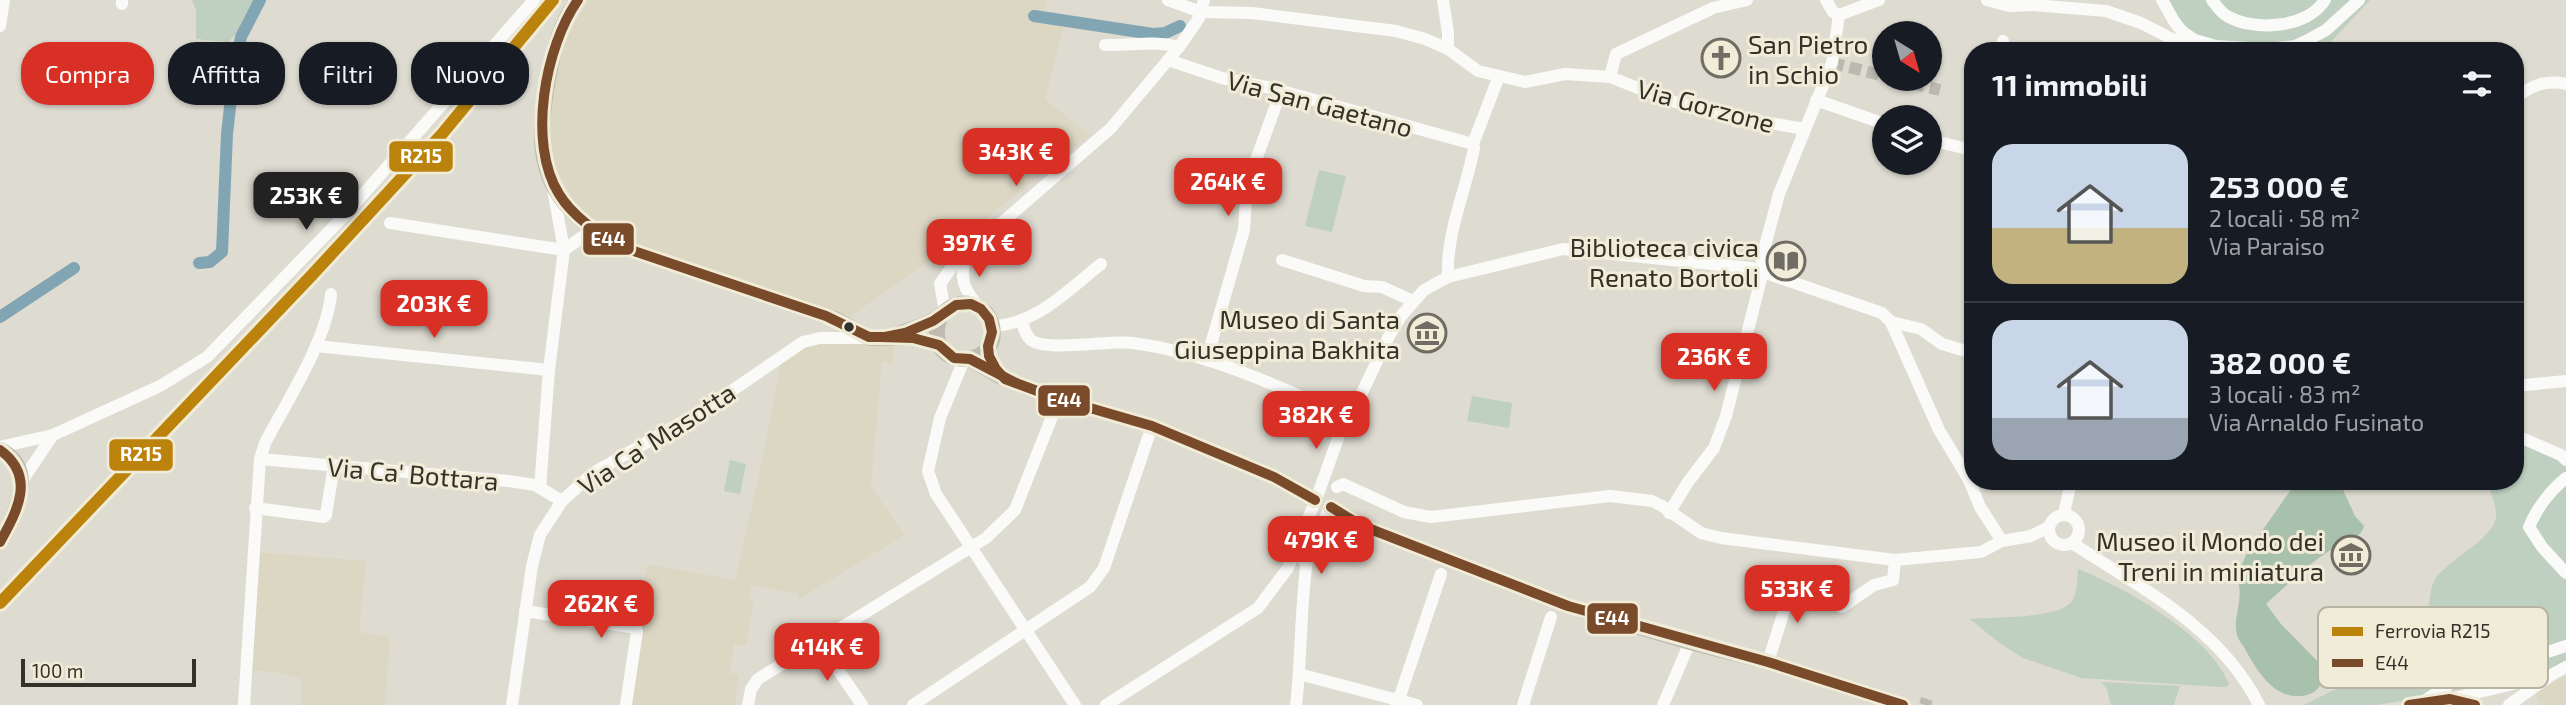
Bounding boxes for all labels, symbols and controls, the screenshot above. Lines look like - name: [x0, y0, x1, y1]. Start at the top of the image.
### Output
- north arrow: [1872, 21, 1942, 91]
- map controls: [1872, 21, 1942, 175]
- place label: San Pietro in Schio: [1748, 28, 1868, 89]
- church icon: San Pietro in Schio: [1700, 37, 1742, 79]
- chip: Compra: [21, 42, 154, 105]
- chip: Affitta: [168, 42, 285, 105]
- chip: Filtri: [299, 42, 397, 105]
- chip: Nuovo: [411, 42, 529, 105]
- street label: Via San Gaetano: [1224, 63, 1416, 143]
- icon: filters: [2458, 65, 2496, 103]
- text: 11 immobili: [1992, 66, 2147, 102]
- street label: Via Gorzone: [1634, 72, 1778, 138]
- button: layers: [1872, 105, 1942, 175]
- pin: 343K €: [959, 128, 1073, 188]
- text: 343K €: [979, 137, 1053, 165]
- line badge: R215: [388, 140, 454, 173]
- text: R215: [400, 144, 442, 167]
- pin: 264K €: [1171, 158, 1285, 218]
- text: 264K €: [1190, 167, 1266, 195]
- text: 253 000 €: [2209, 168, 2349, 204]
- icon: home: [2048, 172, 2132, 256]
- pin: 253K €: [249, 173, 363, 232]
- text: 253K €: [269, 181, 343, 209]
- text: 2 locali · 58 m²: [2209, 204, 2360, 232]
- pin: 397K €: [922, 219, 1036, 279]
- line badge: E44: [582, 222, 635, 256]
- text: E44: [590, 227, 626, 250]
- text: 397K €: [943, 228, 1015, 256]
- place label: Biblioteca civica Renato Bortoli: [1570, 231, 1759, 292]
- text: Via Paraiso: [2209, 232, 2325, 260]
- library icon: Biblioteca civica Renato Bortoli: [1765, 240, 1807, 282]
- pin: 203K €: [377, 280, 491, 340]
- text: 203K €: [396, 289, 472, 317]
- place label: Museo di Santa Giuseppina Bakhita: [1174, 303, 1400, 364]
- museum icon: Museo di Santa Giuseppina Bakhita: [1406, 312, 1448, 354]
- unlabelled marker: [842, 320, 856, 334]
- pin: 236K €: [1657, 334, 1771, 393]
- text: 236K €: [1677, 342, 1751, 370]
- text: 382 000 €: [2209, 344, 2351, 380]
- icon: home: [2048, 348, 2132, 432]
- street label: Via Ca' Masotta: [572, 376, 740, 500]
- text: 3 locali · 83 m²: [2209, 380, 2360, 408]
- line badge: E44: [1037, 384, 1091, 417]
- text: E44: [1046, 388, 1082, 411]
- pin: 382K €: [1259, 392, 1373, 451]
- text: 382K €: [1279, 400, 1353, 428]
- text: Via Arnaldo Fusinato: [2209, 408, 2424, 436]
- line badge: R215: [108, 438, 174, 472]
- text: R215: [120, 442, 162, 465]
- street label: Via Ca' Bottara: [326, 450, 500, 496]
- pin: 479K €: [1264, 516, 1378, 576]
- text: 479K €: [1284, 525, 1358, 553]
- place label: Museo il Mondo dei Treni in miniatura: [2096, 525, 2324, 586]
- museum icon: Museo il Mondo dei Treni in miniatura: [2330, 534, 2372, 576]
- pin: 533K €: [1740, 566, 1854, 625]
- text: 533K €: [1761, 574, 1833, 602]
- pin: 262K €: [544, 580, 658, 640]
- text: 262K €: [564, 589, 638, 617]
- line badge: E44: [1586, 602, 1639, 635]
- text: E44: [1594, 606, 1630, 629]
- legend: [2318, 607, 2548, 688]
- text: Ferrovia R215: [2375, 619, 2490, 642]
- pin: 414K €: [770, 624, 884, 683]
- text: 414K €: [790, 632, 864, 660]
- text: E44: [2375, 651, 2409, 674]
- scale bar: [21, 656, 196, 688]
- text: 100 m: [32, 659, 83, 682]

